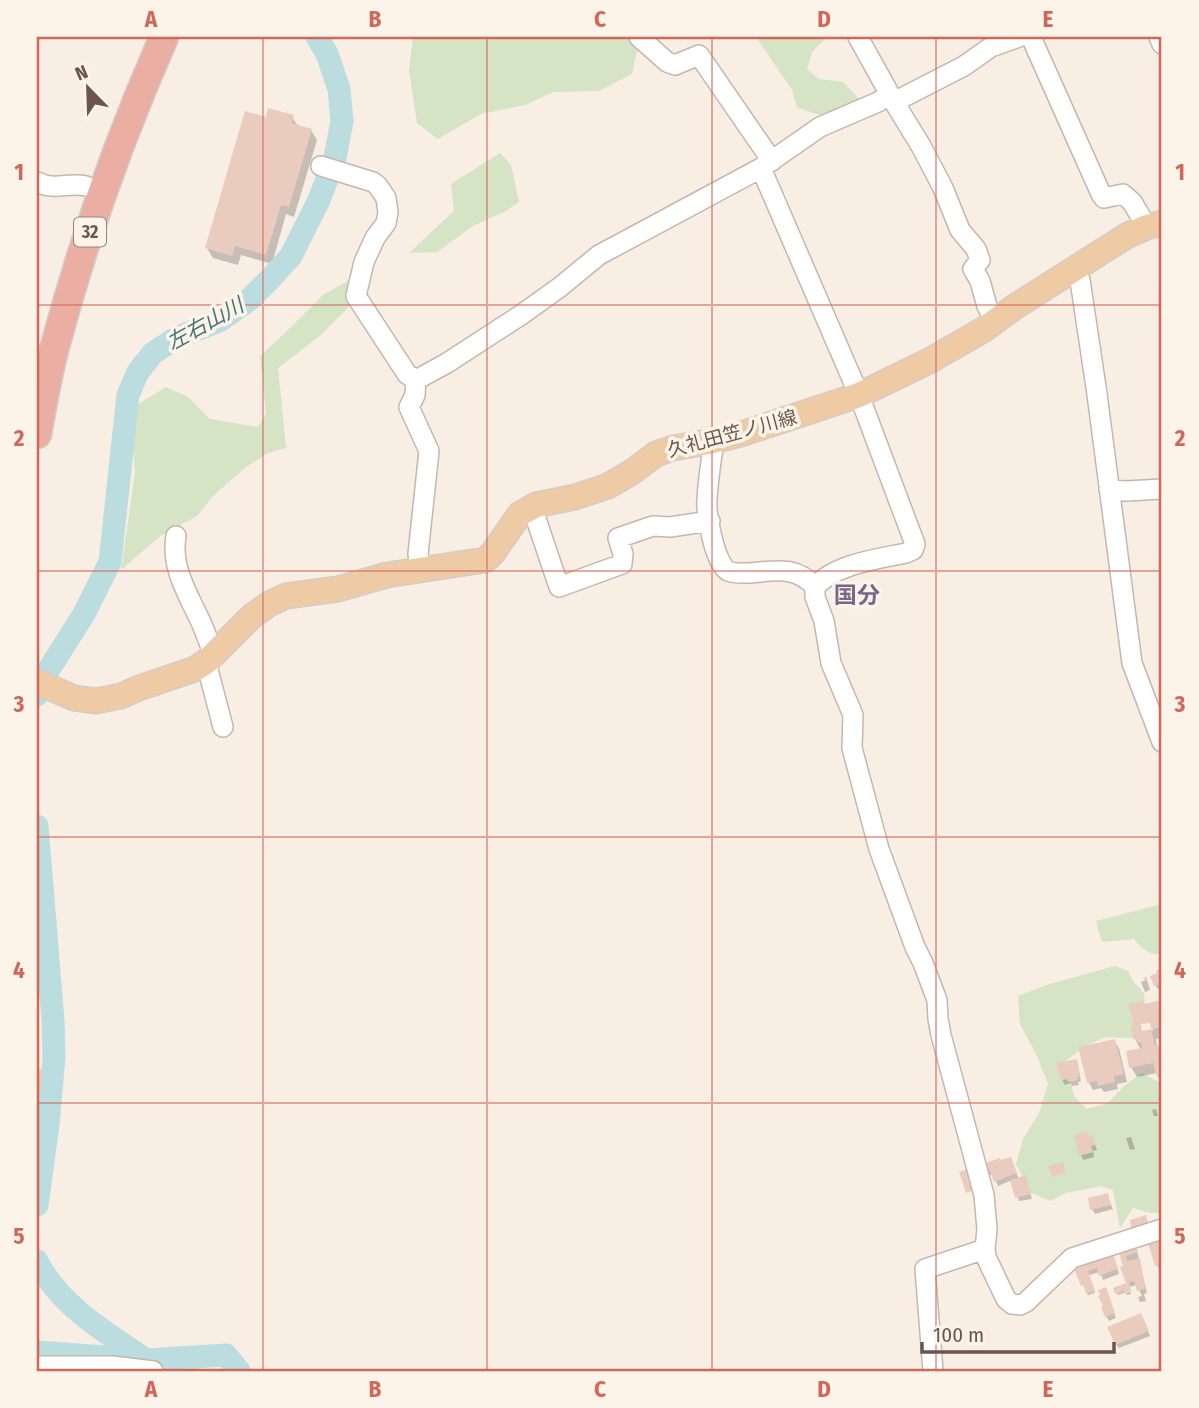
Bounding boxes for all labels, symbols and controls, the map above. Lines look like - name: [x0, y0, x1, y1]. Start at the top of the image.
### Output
- text: A: [144, 5, 158, 33]
- text: B: [369, 5, 382, 33]
- text: C: [594, 5, 606, 33]
- text: D: [817, 5, 831, 33]
- text: E: [1043, 5, 1054, 33]
- north arrow: [52, 52, 122, 122]
- text: N: [72, 60, 91, 86]
- text: 1: [14, 158, 24, 186]
- text: 1: [1175, 158, 1185, 186]
- road number: 32: [74, 218, 106, 246]
- water label: 左右山川: [162, 291, 250, 356]
- street label: 久礼田笠ノ川線: [665, 405, 799, 462]
- text: 2: [13, 424, 25, 452]
- text: 2: [1174, 424, 1186, 452]
- district label: 国分: [834, 581, 880, 609]
- text: 3: [13, 690, 25, 718]
- text: 3: [1174, 690, 1186, 718]
- text: 4: [13, 956, 25, 984]
- text: 4: [1174, 956, 1186, 984]
- text: 5: [13, 1222, 25, 1250]
- text: 5: [1174, 1222, 1186, 1250]
- scale bar: [922, 1310, 1115, 1354]
- text: 100 m: [933, 1322, 984, 1348]
- text: A: [144, 1375, 158, 1403]
- text: B: [369, 1375, 382, 1403]
- text: C: [594, 1375, 606, 1403]
- text: D: [817, 1375, 831, 1403]
- text: E: [1043, 1375, 1054, 1403]

